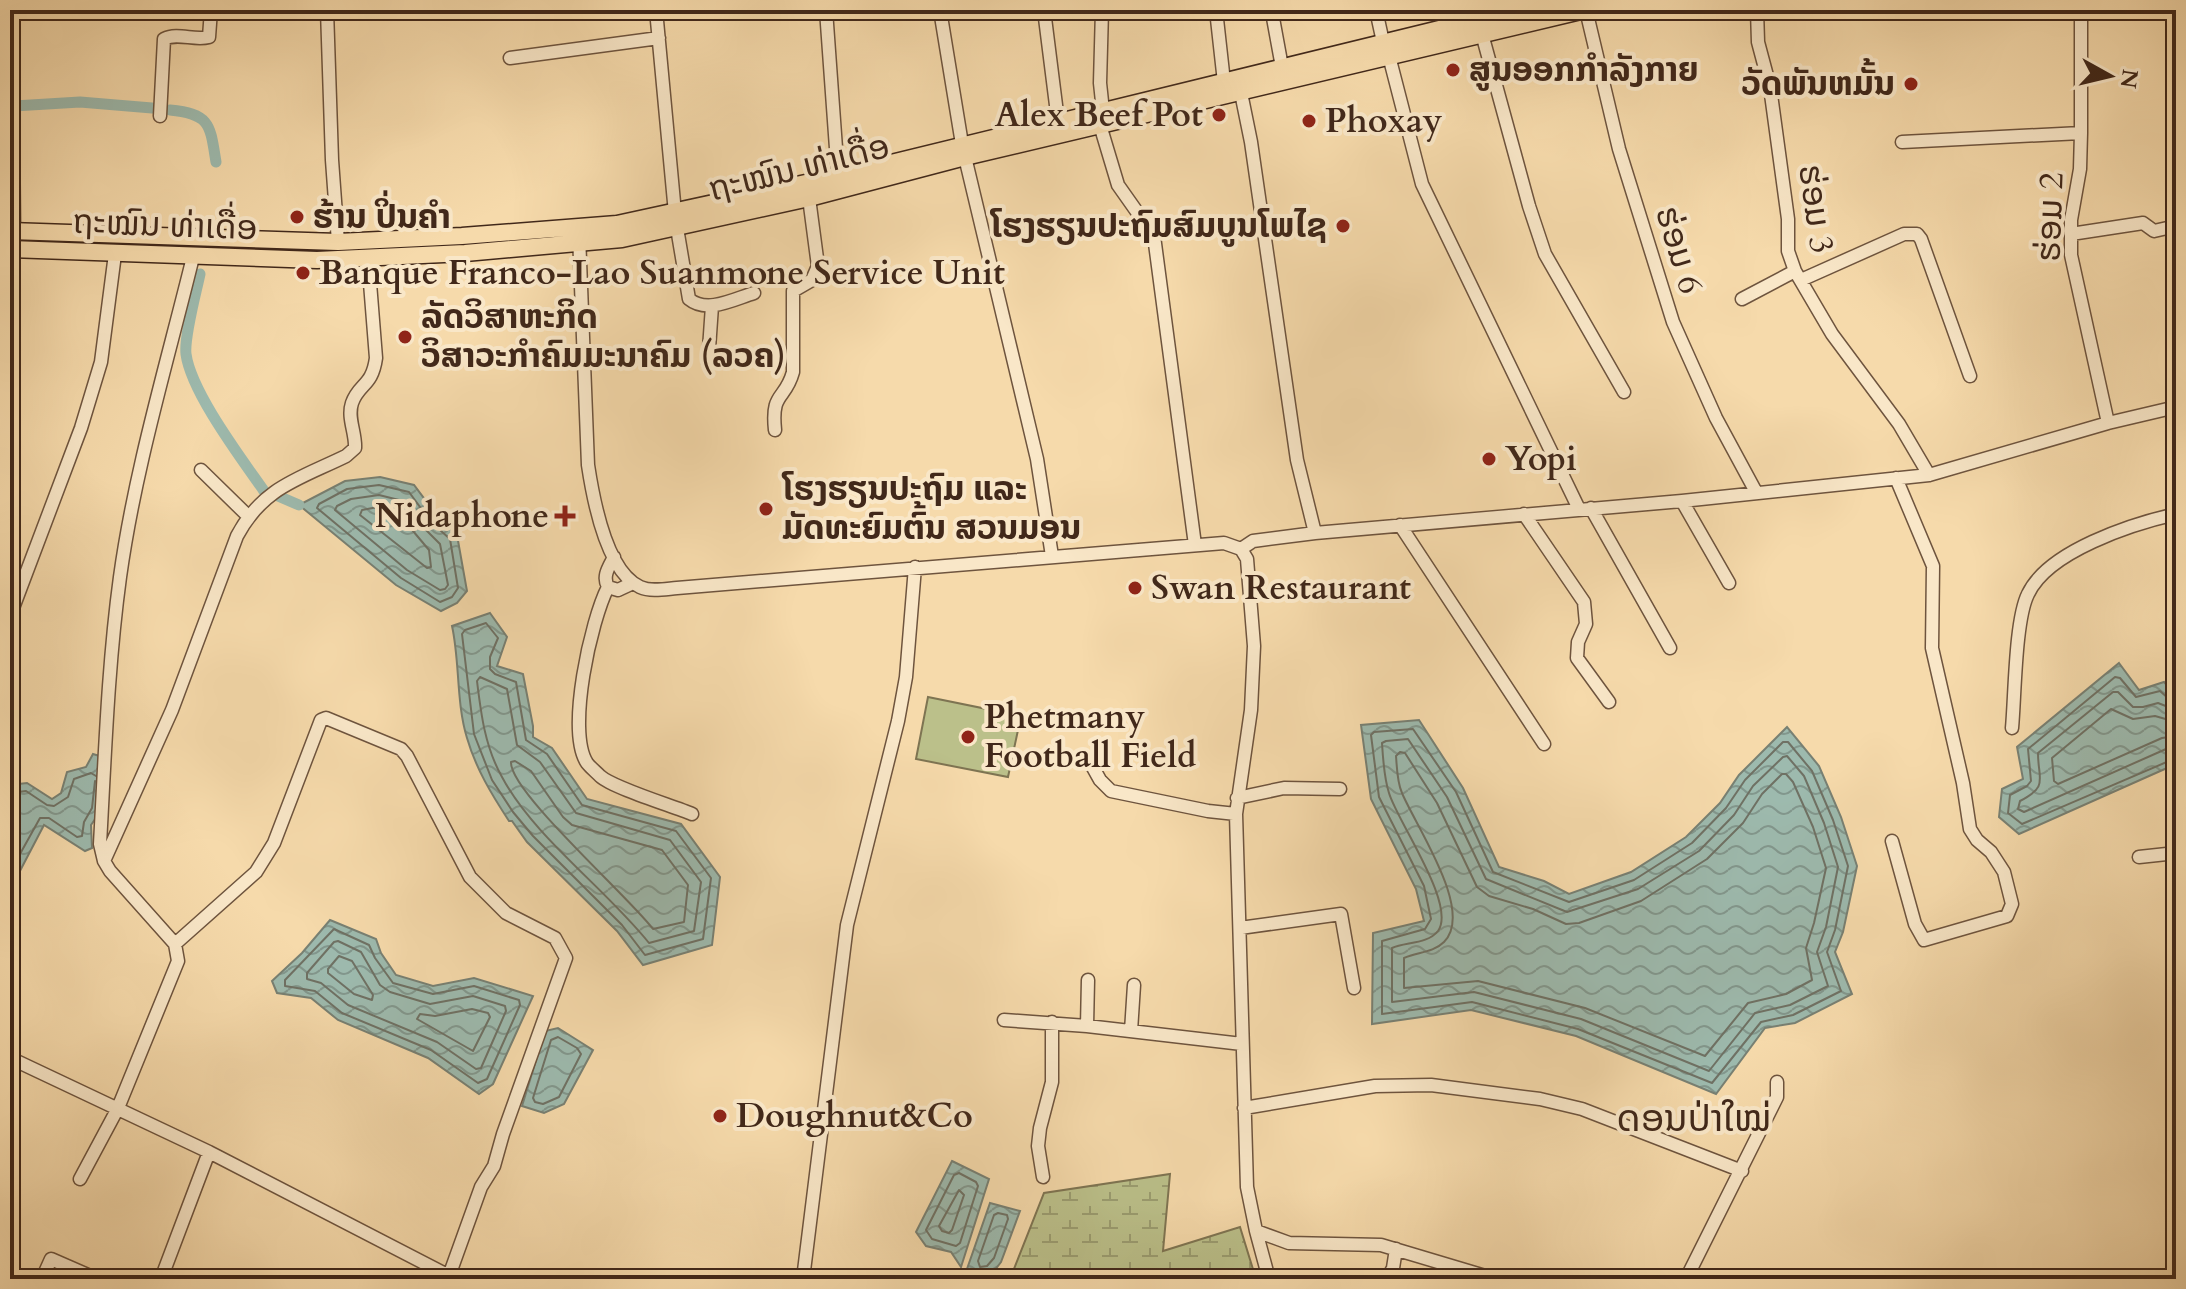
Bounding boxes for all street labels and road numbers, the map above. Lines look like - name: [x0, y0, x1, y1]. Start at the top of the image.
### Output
- street label: ຖະໝົນ ທ່າເດື່ອ: [703, 120, 894, 213]
- street label: ຮ່ອມ 3: [1787, 162, 1845, 256]
- street label: ຮ່ອມ 2: [2025, 172, 2075, 262]
- street label: ຖະໝົນ ທ່າເດື່ອ: [72, 196, 258, 251]
- street label: ຮ່ອມ 6: [1644, 201, 1714, 299]

